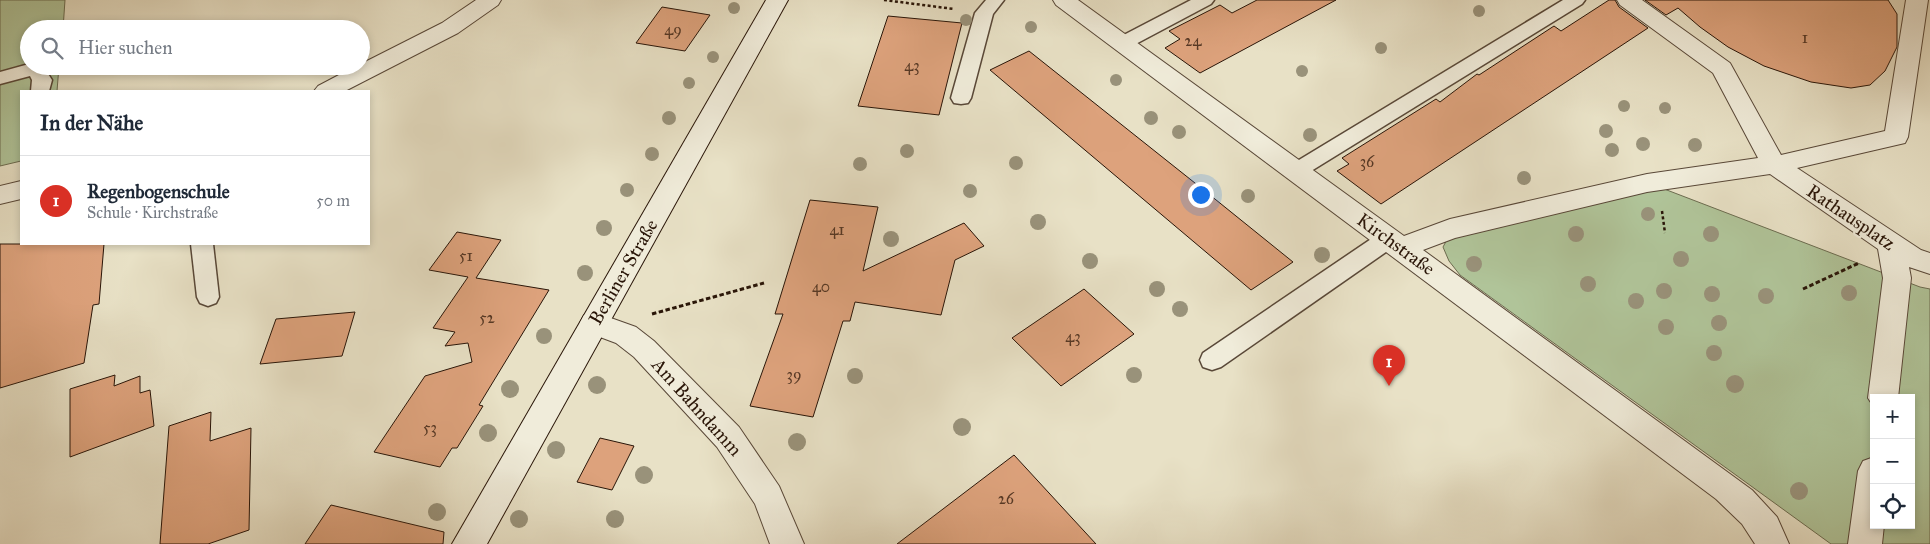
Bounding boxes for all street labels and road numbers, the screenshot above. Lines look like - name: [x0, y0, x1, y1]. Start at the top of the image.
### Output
- street label: Rathausplatz: [1802, 179, 1900, 255]
- street label: Kirchstraße: [1352, 208, 1440, 280]
- street label: Berliner Straße: [584, 215, 662, 329]
- street label: Am Bahndamm: [646, 353, 747, 461]

